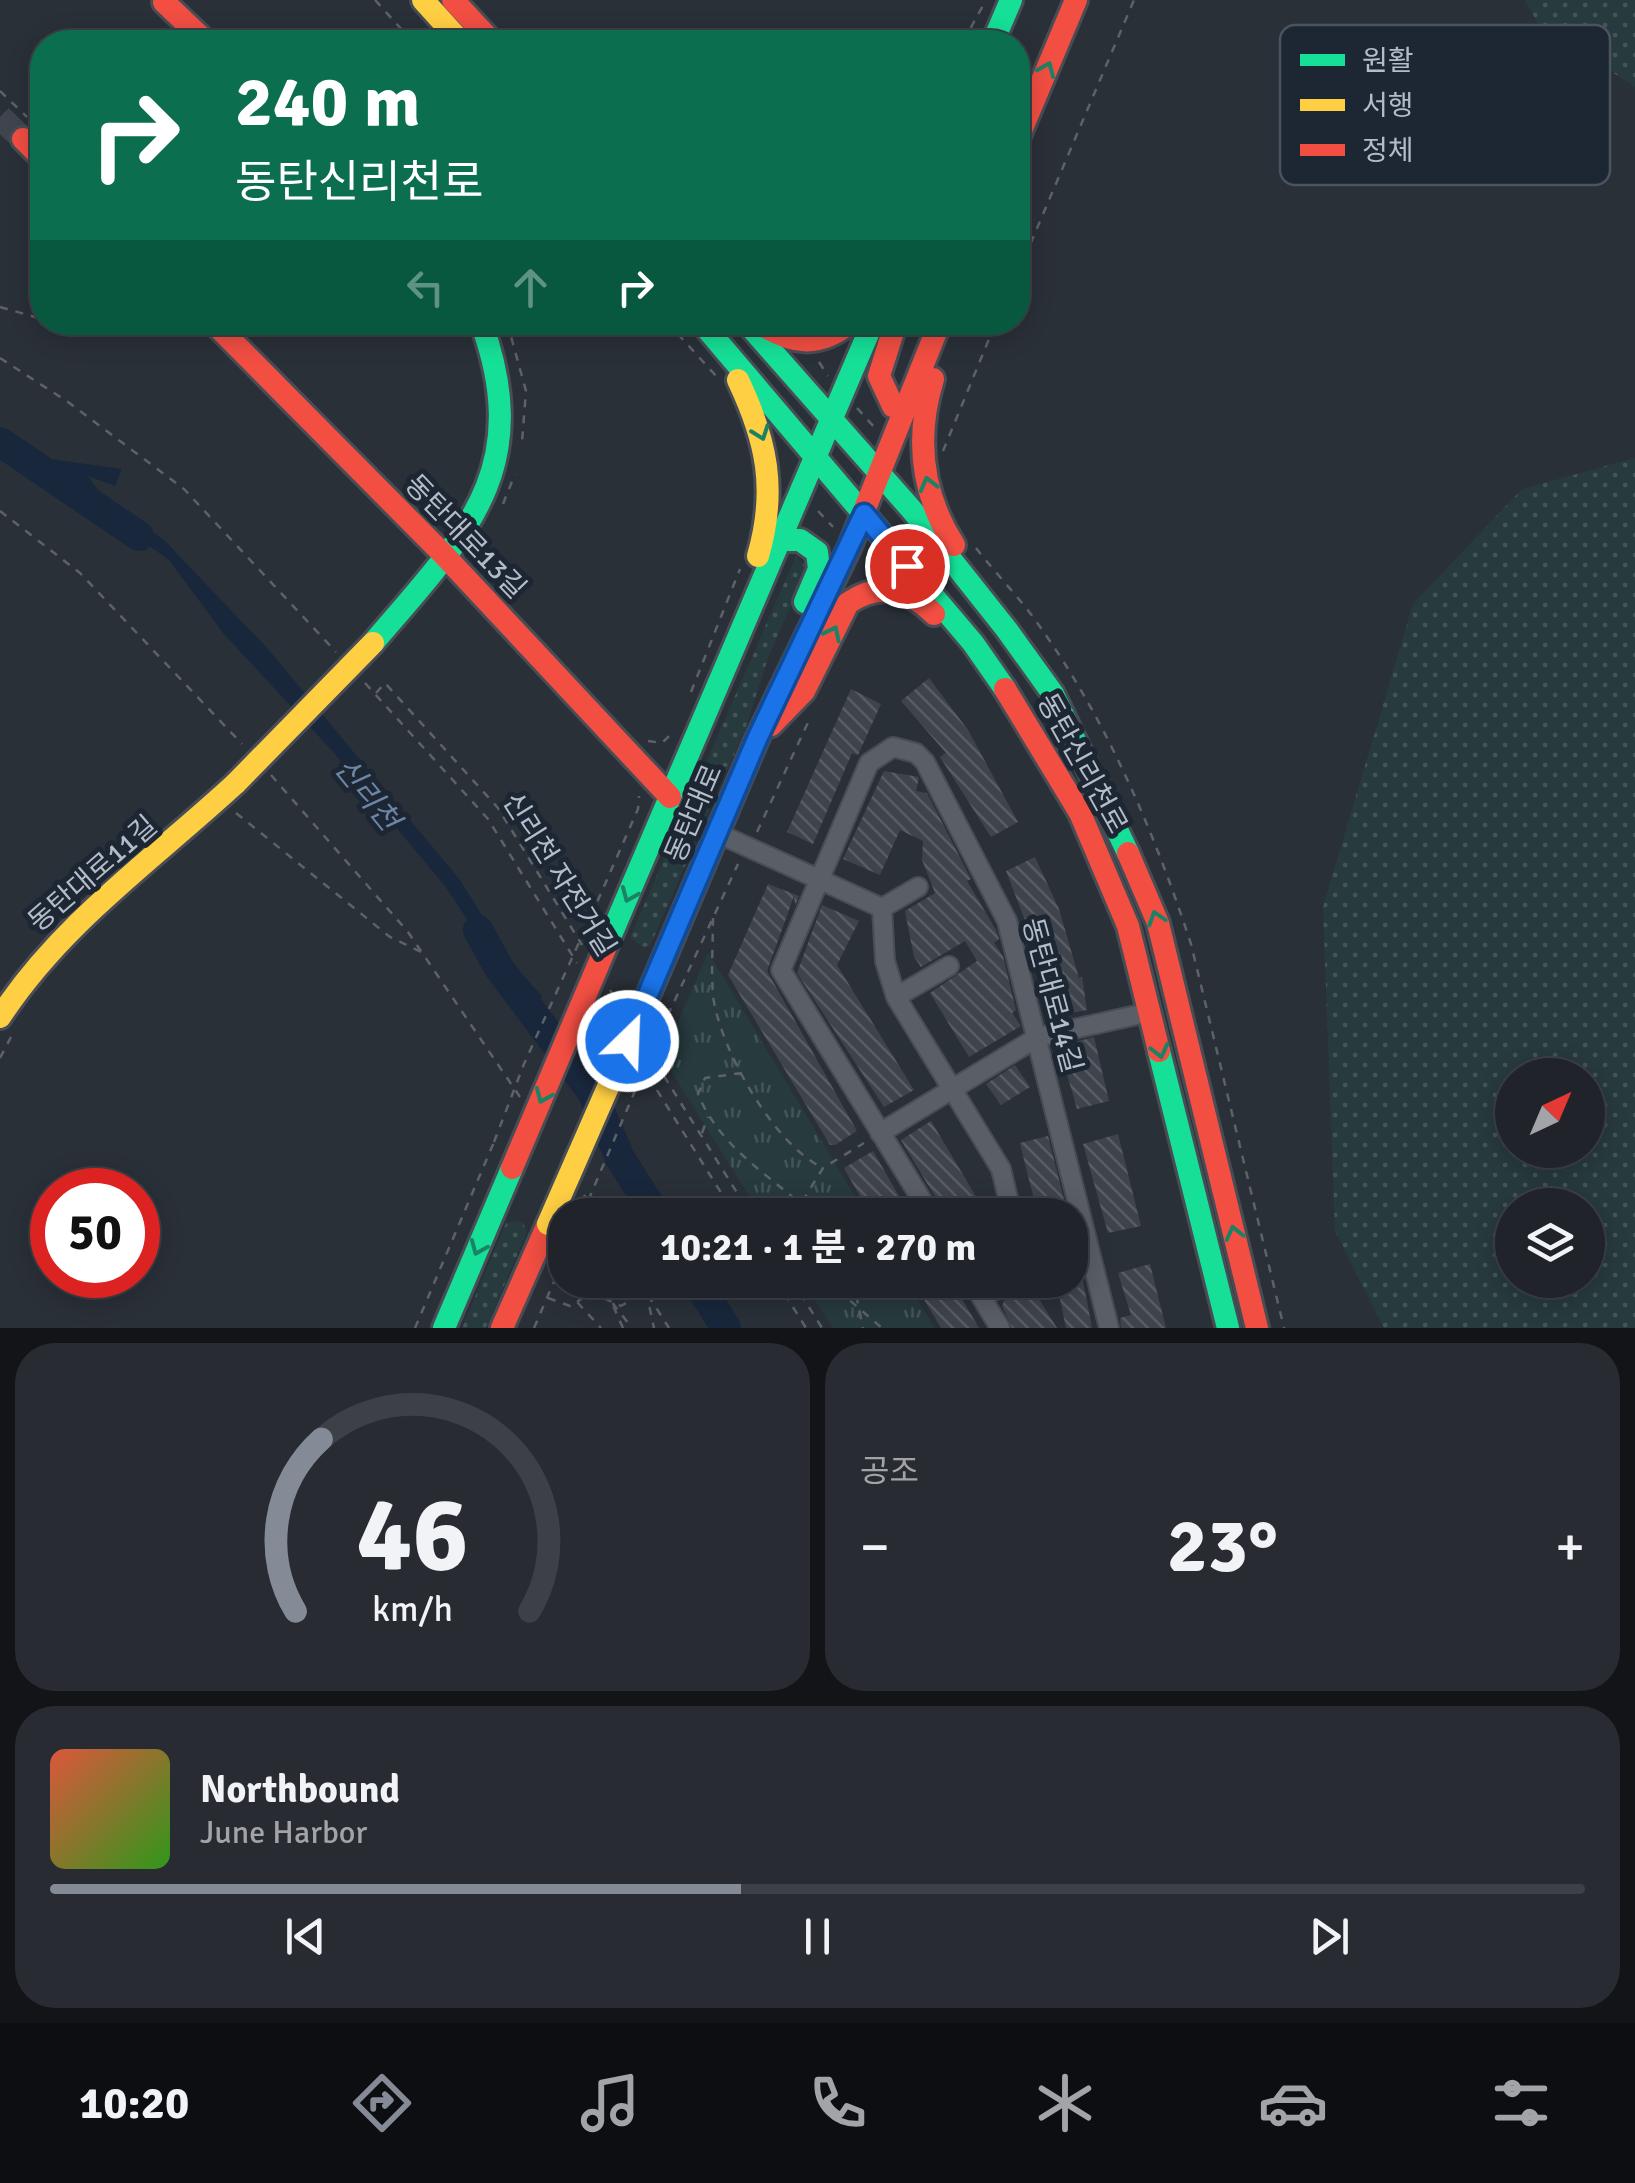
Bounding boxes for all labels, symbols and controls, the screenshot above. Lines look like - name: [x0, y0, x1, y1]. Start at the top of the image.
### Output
- legend: [1280, 25, 1610, 185]
- text: 원활: [1362, 44, 1414, 78]
- text: 240 m: [235, 59, 420, 145]
- one-way arrow: [1035, 61, 1055, 79]
- icon: right: [70, 70, 200, 200]
- text: 서행: [1362, 89, 1414, 123]
- text: 정체: [1362, 134, 1414, 168]
- text: 동탄신리천로: [235, 155, 483, 210]
- icon: left: [398, 260, 453, 315]
- icon: ahead: [503, 260, 558, 315]
- icon: right: [608, 260, 663, 315]
- one-way arrow: [749, 423, 770, 440]
- street label: 동탄대로13길: [398, 468, 533, 606]
- one-way arrow: [919, 475, 940, 492]
- pin: [865, 524, 950, 609]
- icon: arrive: [880, 539, 935, 594]
- one-way arrow: [821, 625, 840, 643]
- street label: 동탄신리천로: [1030, 688, 1134, 839]
- water label: 신리천: [326, 750, 409, 841]
- street label: 동탄대로: [658, 759, 730, 867]
- street label: 신리천 자전거길: [495, 786, 623, 963]
- street label: 동탄대로11길: [21, 809, 164, 939]
- one-way arrow: [621, 885, 641, 903]
- one-way arrow: [1147, 910, 1167, 927]
- street label: 동탄대로14길: [1015, 914, 1089, 1076]
- position arrow: [576, 989, 680, 1093]
- one-way arrow: [1148, 1042, 1169, 1059]
- north arrow: [1495, 1058, 1605, 1168]
- map controls: [1495, 1058, 1605, 1298]
- one-way arrow: [534, 1086, 554, 1104]
- speed limit sign: 50: [30, 1168, 160, 1298]
- button: layers: [1495, 1188, 1605, 1298]
- text: 10:21 · 1 분 · 270 m: [660, 1224, 976, 1271]
- one-way arrow: [1225, 1225, 1246, 1242]
- one-way arrow: [470, 1238, 490, 1256]
- text: 공조: [860, 1452, 919, 1491]
- text: 46: [356, 1471, 469, 1599]
- text: 23°: [1167, 1500, 1278, 1593]
- text: −: [860, 1513, 890, 1581]
- text: +: [1555, 1513, 1585, 1581]
- text: km/h: [372, 1587, 453, 1631]
- text: Northbound: [200, 1766, 400, 1813]
- text: June Harbor: [200, 1813, 367, 1852]
- icon: previous: [278, 1909, 333, 1964]
- icon: pause: [790, 1909, 845, 1964]
- icon: next: [1302, 1909, 1357, 1964]
- icon: directions: [347, 2068, 417, 2138]
- icon: music: [575, 2068, 645, 2138]
- icon: phone: [803, 2068, 873, 2138]
- icon: climate: [1030, 2068, 1100, 2138]
- icon: car: [1258, 2068, 1328, 2138]
- icon: filters: [1486, 2068, 1556, 2138]
- text: 10:20: [79, 2076, 189, 2131]

